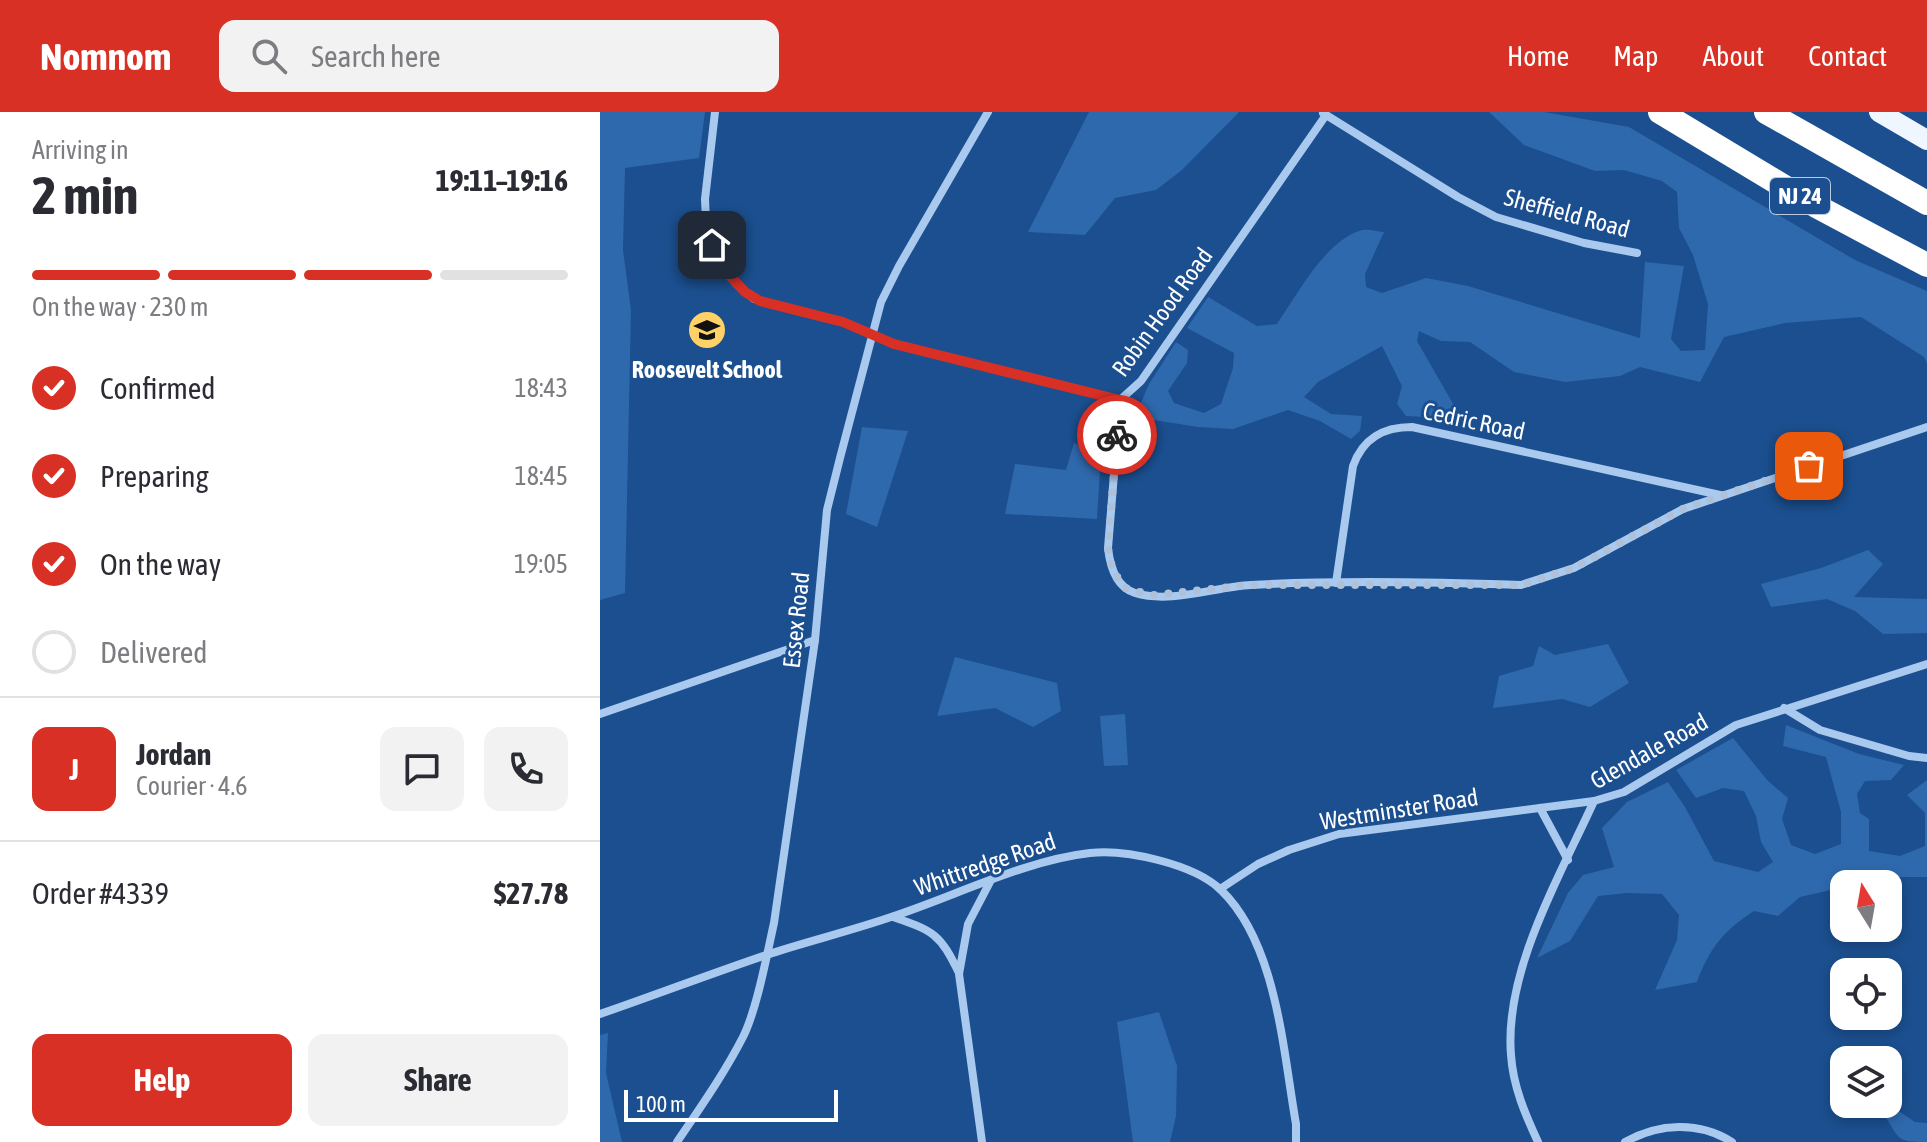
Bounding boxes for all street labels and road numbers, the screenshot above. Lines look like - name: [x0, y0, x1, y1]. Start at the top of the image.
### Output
- road number: NJ 24: [1770, 178, 1830, 214]
- street label: Sheffield Road: [1501, 183, 1633, 243]
- street label: Robin Hood Road: [1106, 243, 1218, 381]
- street label: Cedric Road: [1421, 397, 1527, 445]
- street label: Essex Road: [778, 571, 814, 669]
- street label: Glendale Road: [1586, 708, 1712, 794]
- street label: Westminster Road: [1318, 783, 1480, 835]
- street label: Whittredge Road: [911, 827, 1059, 901]

